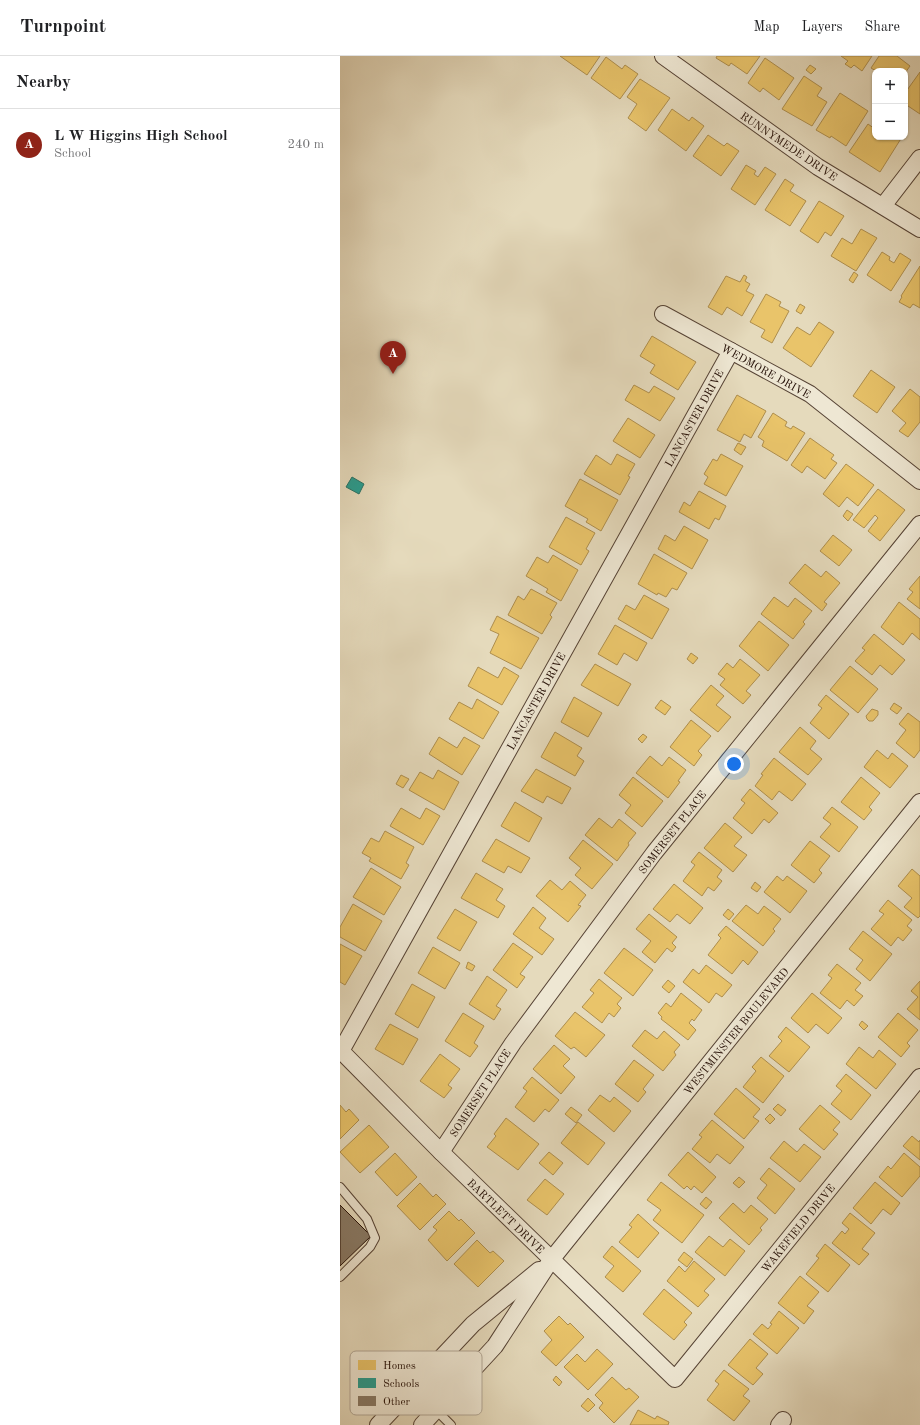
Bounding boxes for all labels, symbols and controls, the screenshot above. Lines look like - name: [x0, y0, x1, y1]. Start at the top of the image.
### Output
- text: Turnpoint: [20, 18, 106, 37]
- text: Map: [754, 20, 780, 34]
- text: Layers: [802, 20, 843, 34]
- text: Share: [865, 20, 900, 34]
- map controls: [872, 68, 908, 140]
- button: +: [872, 68, 908, 104]
- text: Nearby: [16, 74, 71, 91]
- button: −: [872, 104, 908, 140]
- street label: RUNNYMEDE DRIVE: [738, 111, 838, 184]
- text: L W Higgins High School: [54, 129, 228, 144]
- text: A: [24, 138, 34, 151]
- text: 240 m: [287, 138, 324, 151]
- text: School: [54, 147, 91, 160]
- pin: A: [380, 341, 406, 374]
- street label: WEDMORE DRIVE: [719, 343, 812, 401]
- street label: LANCASTER DRIVE: [664, 368, 727, 469]
- street label: LANCASTER DRIVE: [506, 651, 569, 752]
- your location: [724, 754, 744, 774]
- street label: SOMERSET PLACE: [637, 789, 709, 877]
- street label: WESTMINSTER BOULEVARD: [683, 966, 792, 1097]
- street label: SOMERSET PLACE: [449, 1048, 514, 1140]
- street label: BARTLETT DRIVE: [464, 1178, 545, 1256]
- street label: WAKEFIELD DRIVE: [760, 1183, 838, 1275]
- legend: [350, 1351, 482, 1415]
- text: Homes: [383, 1361, 416, 1372]
- text: Schools: [383, 1379, 419, 1390]
- text: Other: [383, 1397, 411, 1408]

